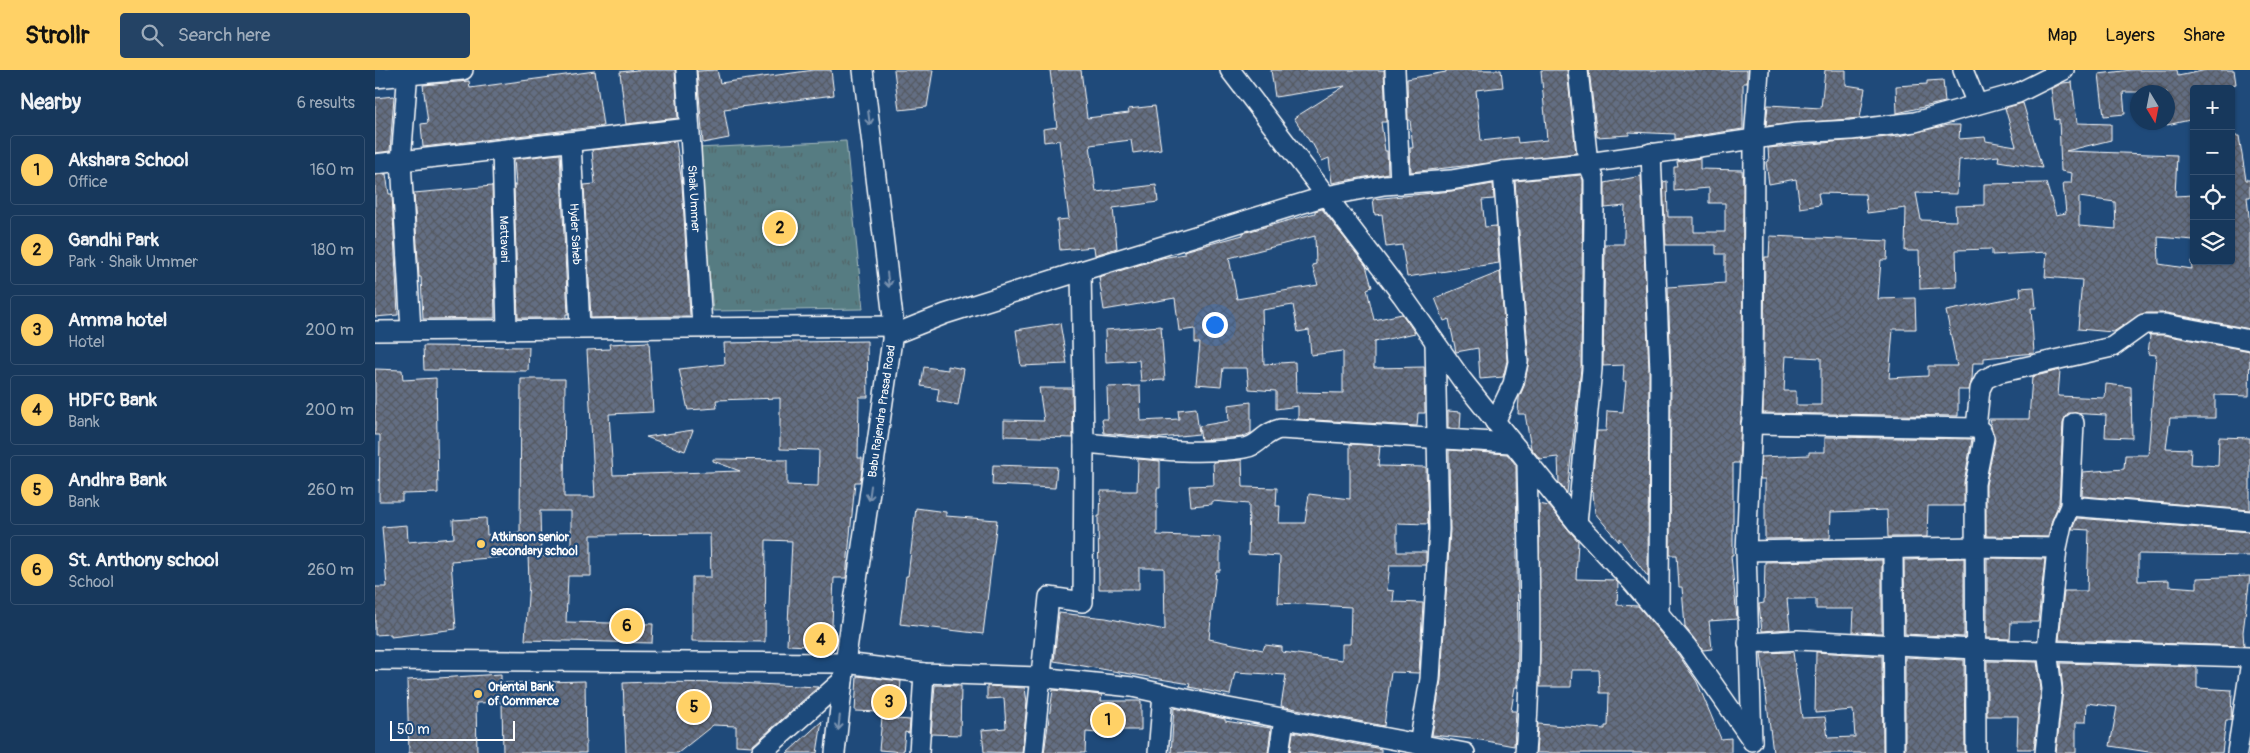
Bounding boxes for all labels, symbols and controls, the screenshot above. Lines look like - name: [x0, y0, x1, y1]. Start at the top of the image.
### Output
- search box: [120, 13, 470, 58]
- text: Strollr: [25, 21, 90, 50]
- icon: search: [138, 21, 166, 49]
- text: Search here: [178, 23, 270, 47]
- text: Map: [2048, 24, 2077, 47]
- text: Layers: [2105, 24, 2155, 47]
- text: Share: [2183, 24, 2225, 47]
- north arrow: [2130, 85, 2175, 130]
- map controls: [2190, 85, 2235, 265]
- button: +: [2190, 85, 2235, 130]
- text: Nearby: [20, 89, 81, 116]
- text: 6 results: [297, 93, 355, 113]
- one-way arrow: [864, 110, 874, 126]
- button: −: [2190, 130, 2235, 175]
- text: Akshara School: [68, 148, 189, 172]
- text: 1: [34, 160, 40, 180]
- text: 160 m: [310, 160, 354, 180]
- street label: Shaik Ummer: [684, 165, 703, 234]
- text: Office: [68, 172, 108, 192]
- button: locate: [2190, 175, 2235, 220]
- street label: Hyder Saheb: [566, 203, 584, 265]
- pin: 2: [764, 209, 796, 247]
- street label: Mattavari: [496, 215, 512, 262]
- button: layers: [2190, 220, 2235, 265]
- text: Gandhi Park: [68, 228, 159, 252]
- text: 2: [33, 240, 41, 260]
- text: 180 m: [311, 240, 354, 260]
- text: Park · Shaik Ummer: [68, 252, 198, 272]
- one-way arrow: [883, 271, 893, 287]
- text: Amma hotel: [68, 308, 167, 332]
- your location: [1202, 312, 1228, 338]
- text: 3: [33, 320, 41, 340]
- text: 200 m: [306, 320, 354, 340]
- text: Hotel: [68, 332, 105, 352]
- street label: Babu Rajendra Prasad Road: [865, 344, 899, 479]
- text: HDFC Bank: [68, 388, 157, 412]
- text: 4: [32, 400, 42, 420]
- text: 200 m: [306, 400, 354, 420]
- text: Bank: [68, 412, 100, 432]
- text: Andhra Bank: [68, 468, 167, 492]
- text: 5: [33, 480, 41, 500]
- text: 260 m: [307, 480, 354, 500]
- one-way arrow: [864, 484, 874, 500]
- text: Bank: [68, 492, 100, 512]
- place label: Atkinson senior secondary school: [491, 530, 578, 559]
- marker: Atkinson senior secondary school: [475, 538, 487, 550]
- text: St. Anthony school: [68, 548, 219, 572]
- text: 6: [32, 560, 42, 580]
- text: 260 m: [307, 560, 354, 580]
- text: School: [68, 572, 114, 592]
- pin: 6: [611, 607, 643, 645]
- pin: 4: [805, 621, 837, 659]
- place label: Oriental Bank of Commerce: [487, 680, 560, 709]
- pin: 3: [873, 683, 905, 721]
- marker: Oriental Bank of Commerce: [472, 688, 484, 700]
- pin: 5: [678, 688, 710, 726]
- pin: 1: [1092, 701, 1124, 739]
- one-way arrow: [834, 715, 844, 731]
- scale bar: [390, 718, 515, 741]
- text: 50 m: [397, 721, 430, 738]

